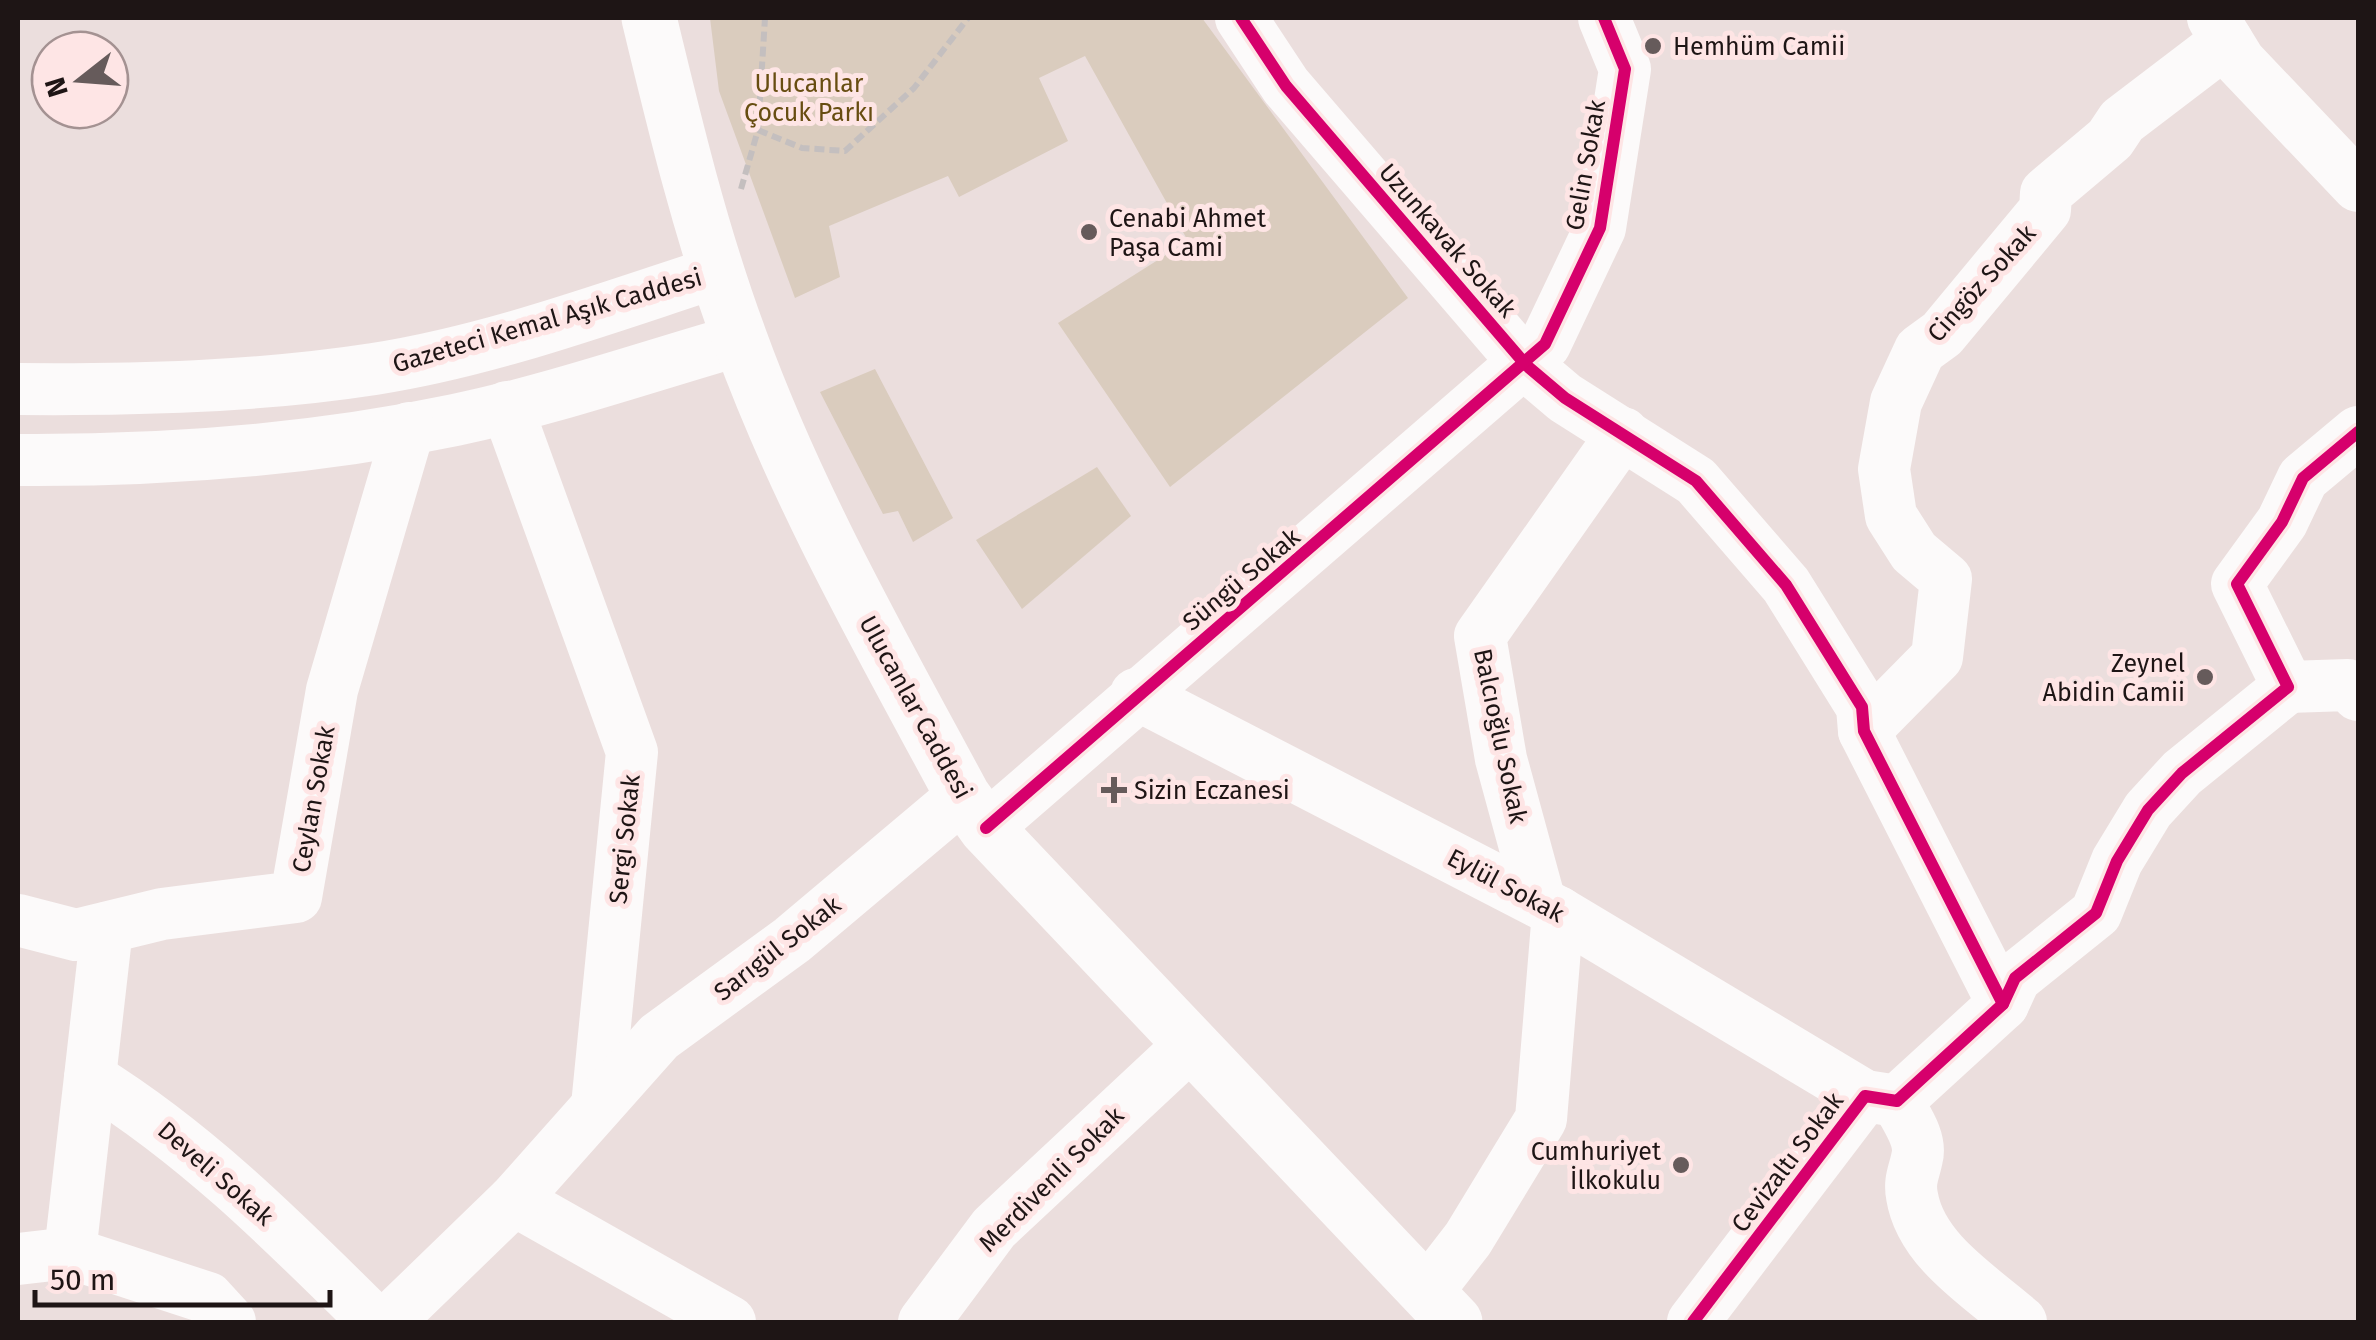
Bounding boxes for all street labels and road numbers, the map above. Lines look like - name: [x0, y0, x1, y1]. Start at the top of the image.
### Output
- street label: Gelin Sokak: [1560, 97, 1612, 233]
- street label: Uzunkavak Sokak: [1372, 158, 1522, 324]
- street label: Cingöz Sokak: [1921, 219, 2042, 348]
- street label: Gazeteci Kemal Aşık Caddesi: [389, 262, 705, 380]
- street label: Süngü Sokak: [1177, 522, 1307, 637]
- street label: Ulucanlar Caddesi: [852, 611, 978, 804]
- street label: Balcıoğlu Sokak: [1467, 646, 1533, 827]
- street label: Ceylan Sokak: [286, 723, 342, 875]
- street label: Sergi Sokak: [603, 773, 647, 905]
- street label: Eylül Sokak: [1442, 843, 1569, 929]
- street label: Sarıgül Sokak: [708, 890, 847, 1007]
- street label: Cevizaltı Sokak: [1725, 1087, 1850, 1238]
- street label: Merdivenli Sokak: [973, 1101, 1131, 1258]
- street label: Develi Sokak: [151, 1115, 279, 1232]

